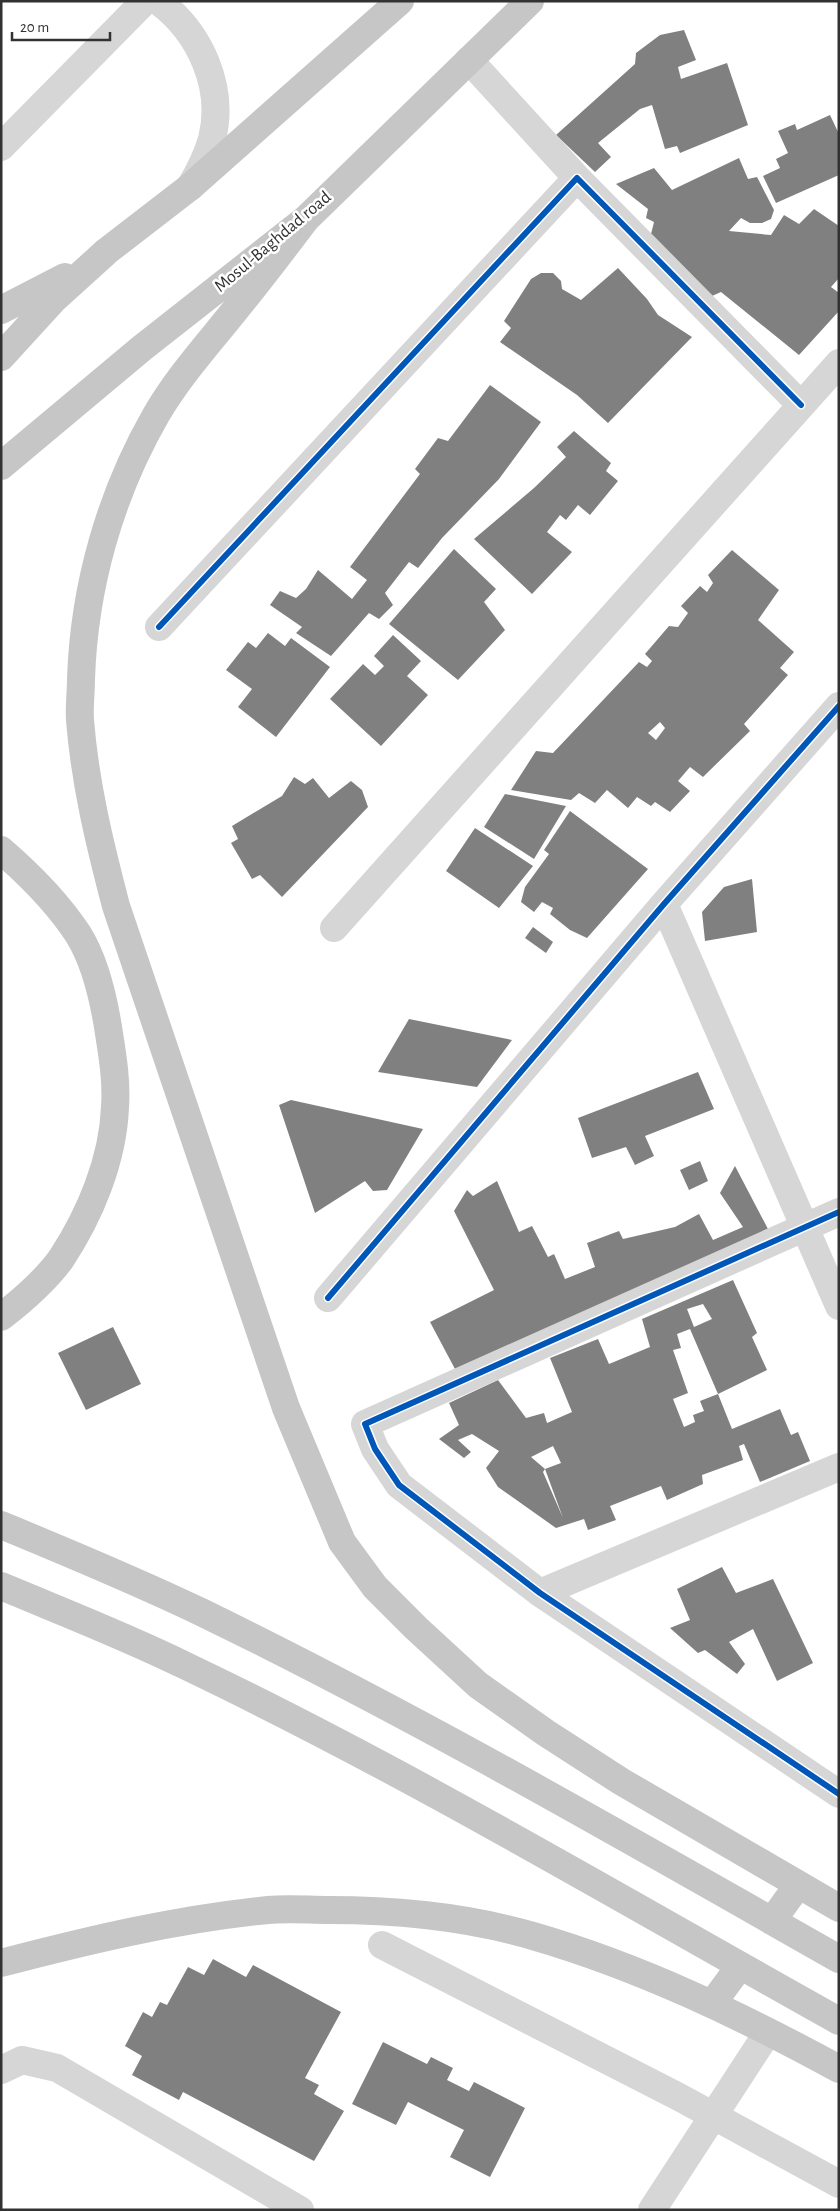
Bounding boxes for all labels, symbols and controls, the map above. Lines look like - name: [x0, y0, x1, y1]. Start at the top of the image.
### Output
- scale bar: [12, 10, 110, 42]
- text: 20 m: [20, 20, 49, 35]
- street label: Mosul-Baghdad road: [211, 188, 335, 296]

